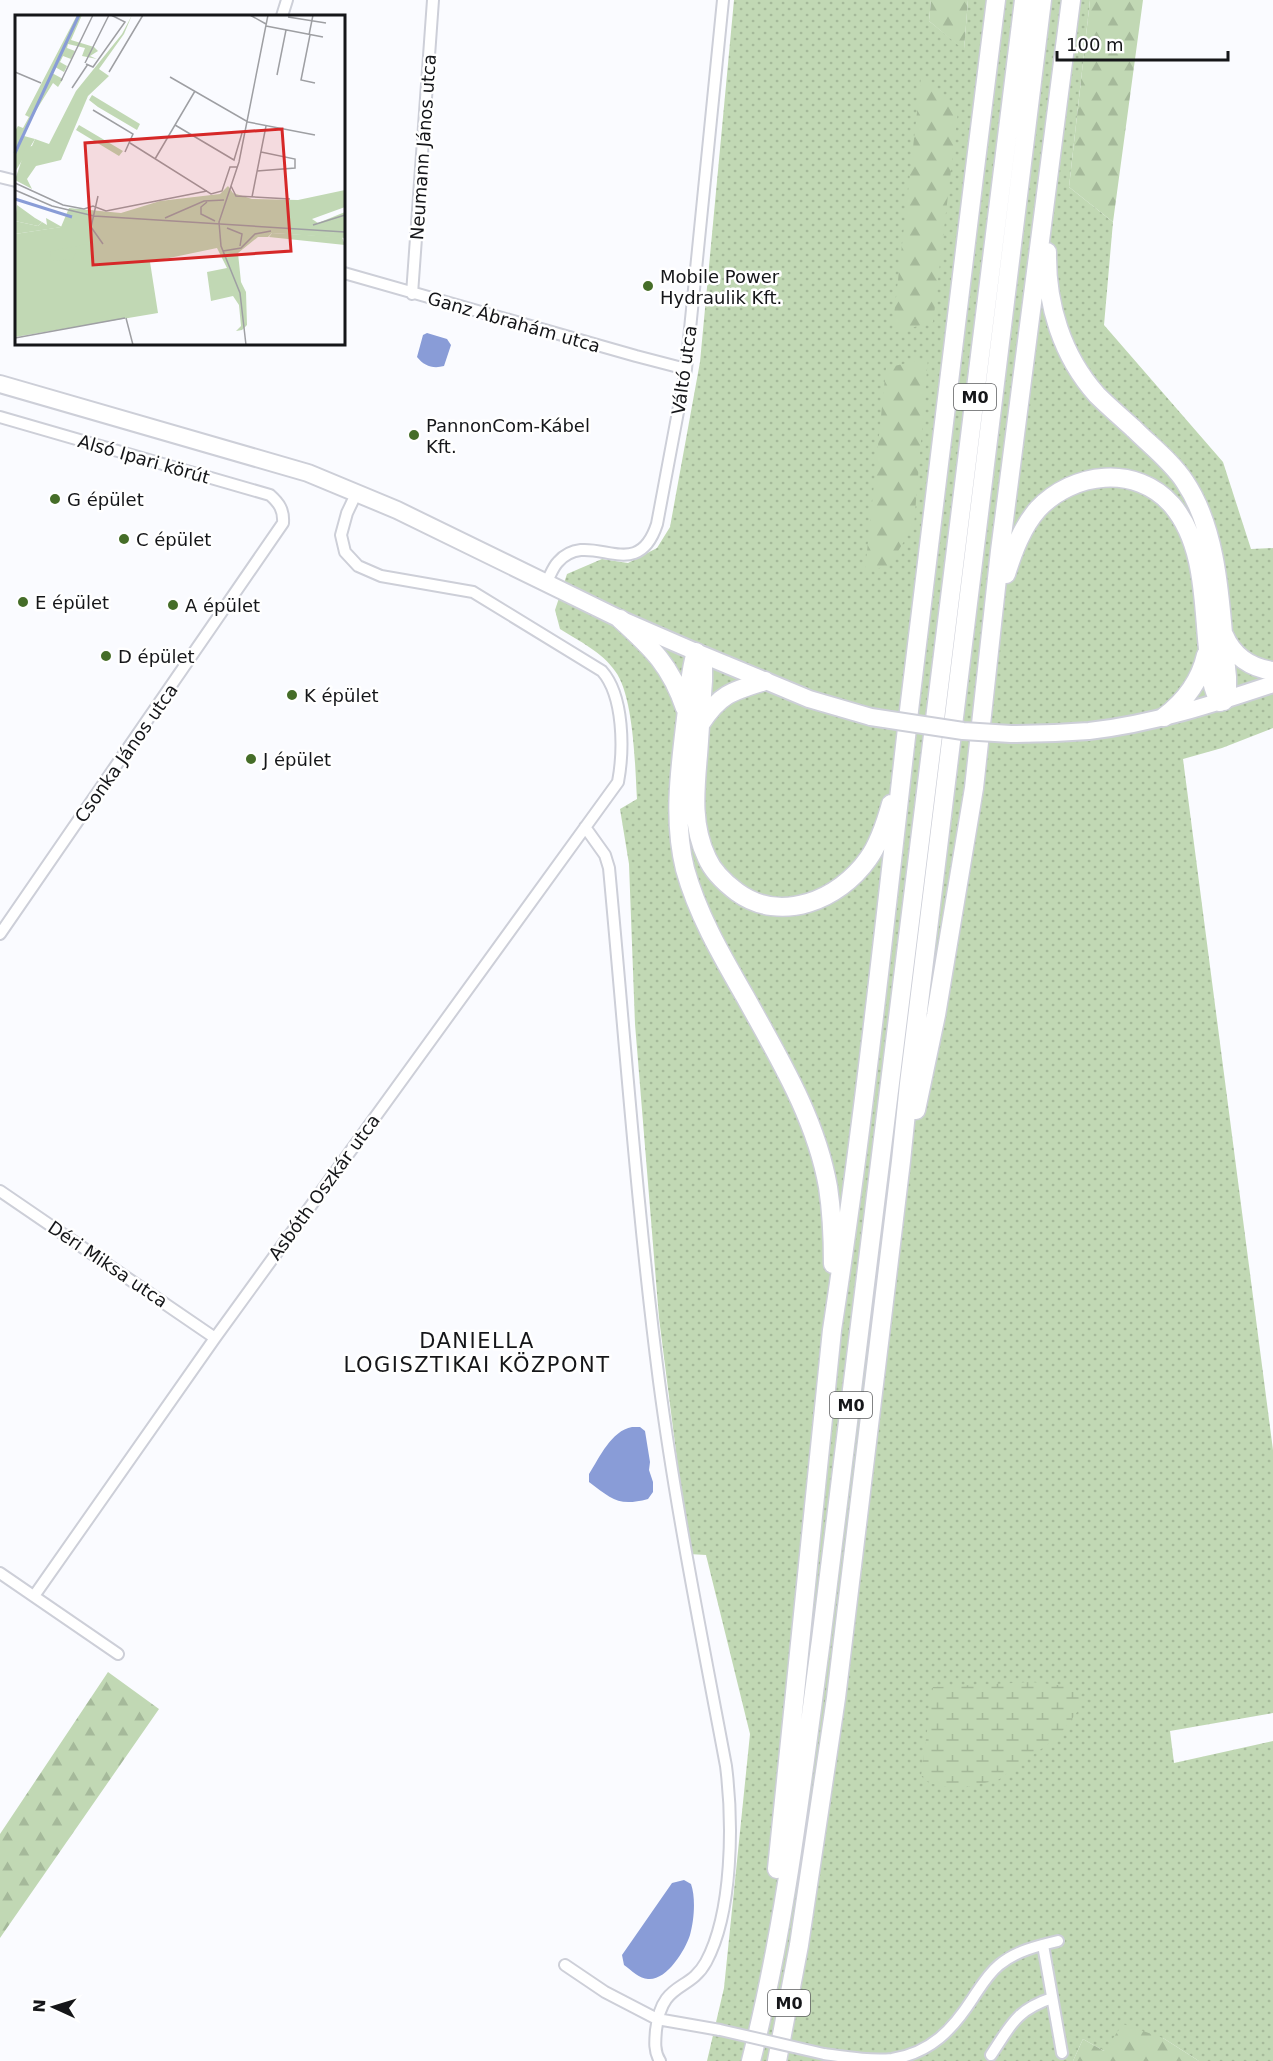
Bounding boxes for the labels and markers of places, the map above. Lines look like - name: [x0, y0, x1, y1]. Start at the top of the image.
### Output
- place label: Mobile Power Hydraulik Kft.: [660, 266, 782, 308]
- marker: Mobile Power Hydraulik Kft.: [641, 279, 655, 293]
- place label: PannonCom-Kábel Kft.: [426, 415, 590, 457]
- marker: PannonCom-Kábel Kft.: [407, 428, 421, 442]
- place label: G épület: [67, 489, 144, 510]
- marker: G épület: [48, 492, 62, 506]
- place label: C épület: [136, 529, 211, 550]
- marker: C épület: [117, 532, 131, 546]
- place label: E épület: [35, 592, 109, 613]
- marker: E épület: [16, 595, 30, 609]
- place label: A épület: [185, 595, 260, 616]
- marker: A épület: [166, 598, 180, 612]
- place label: D épület: [118, 646, 195, 667]
- marker: D épület: [99, 649, 113, 663]
- place label: K épület: [304, 685, 379, 706]
- marker: K épület: [285, 688, 299, 702]
- place label: J épület: [262, 749, 331, 770]
- marker: J épület: [244, 752, 258, 766]

